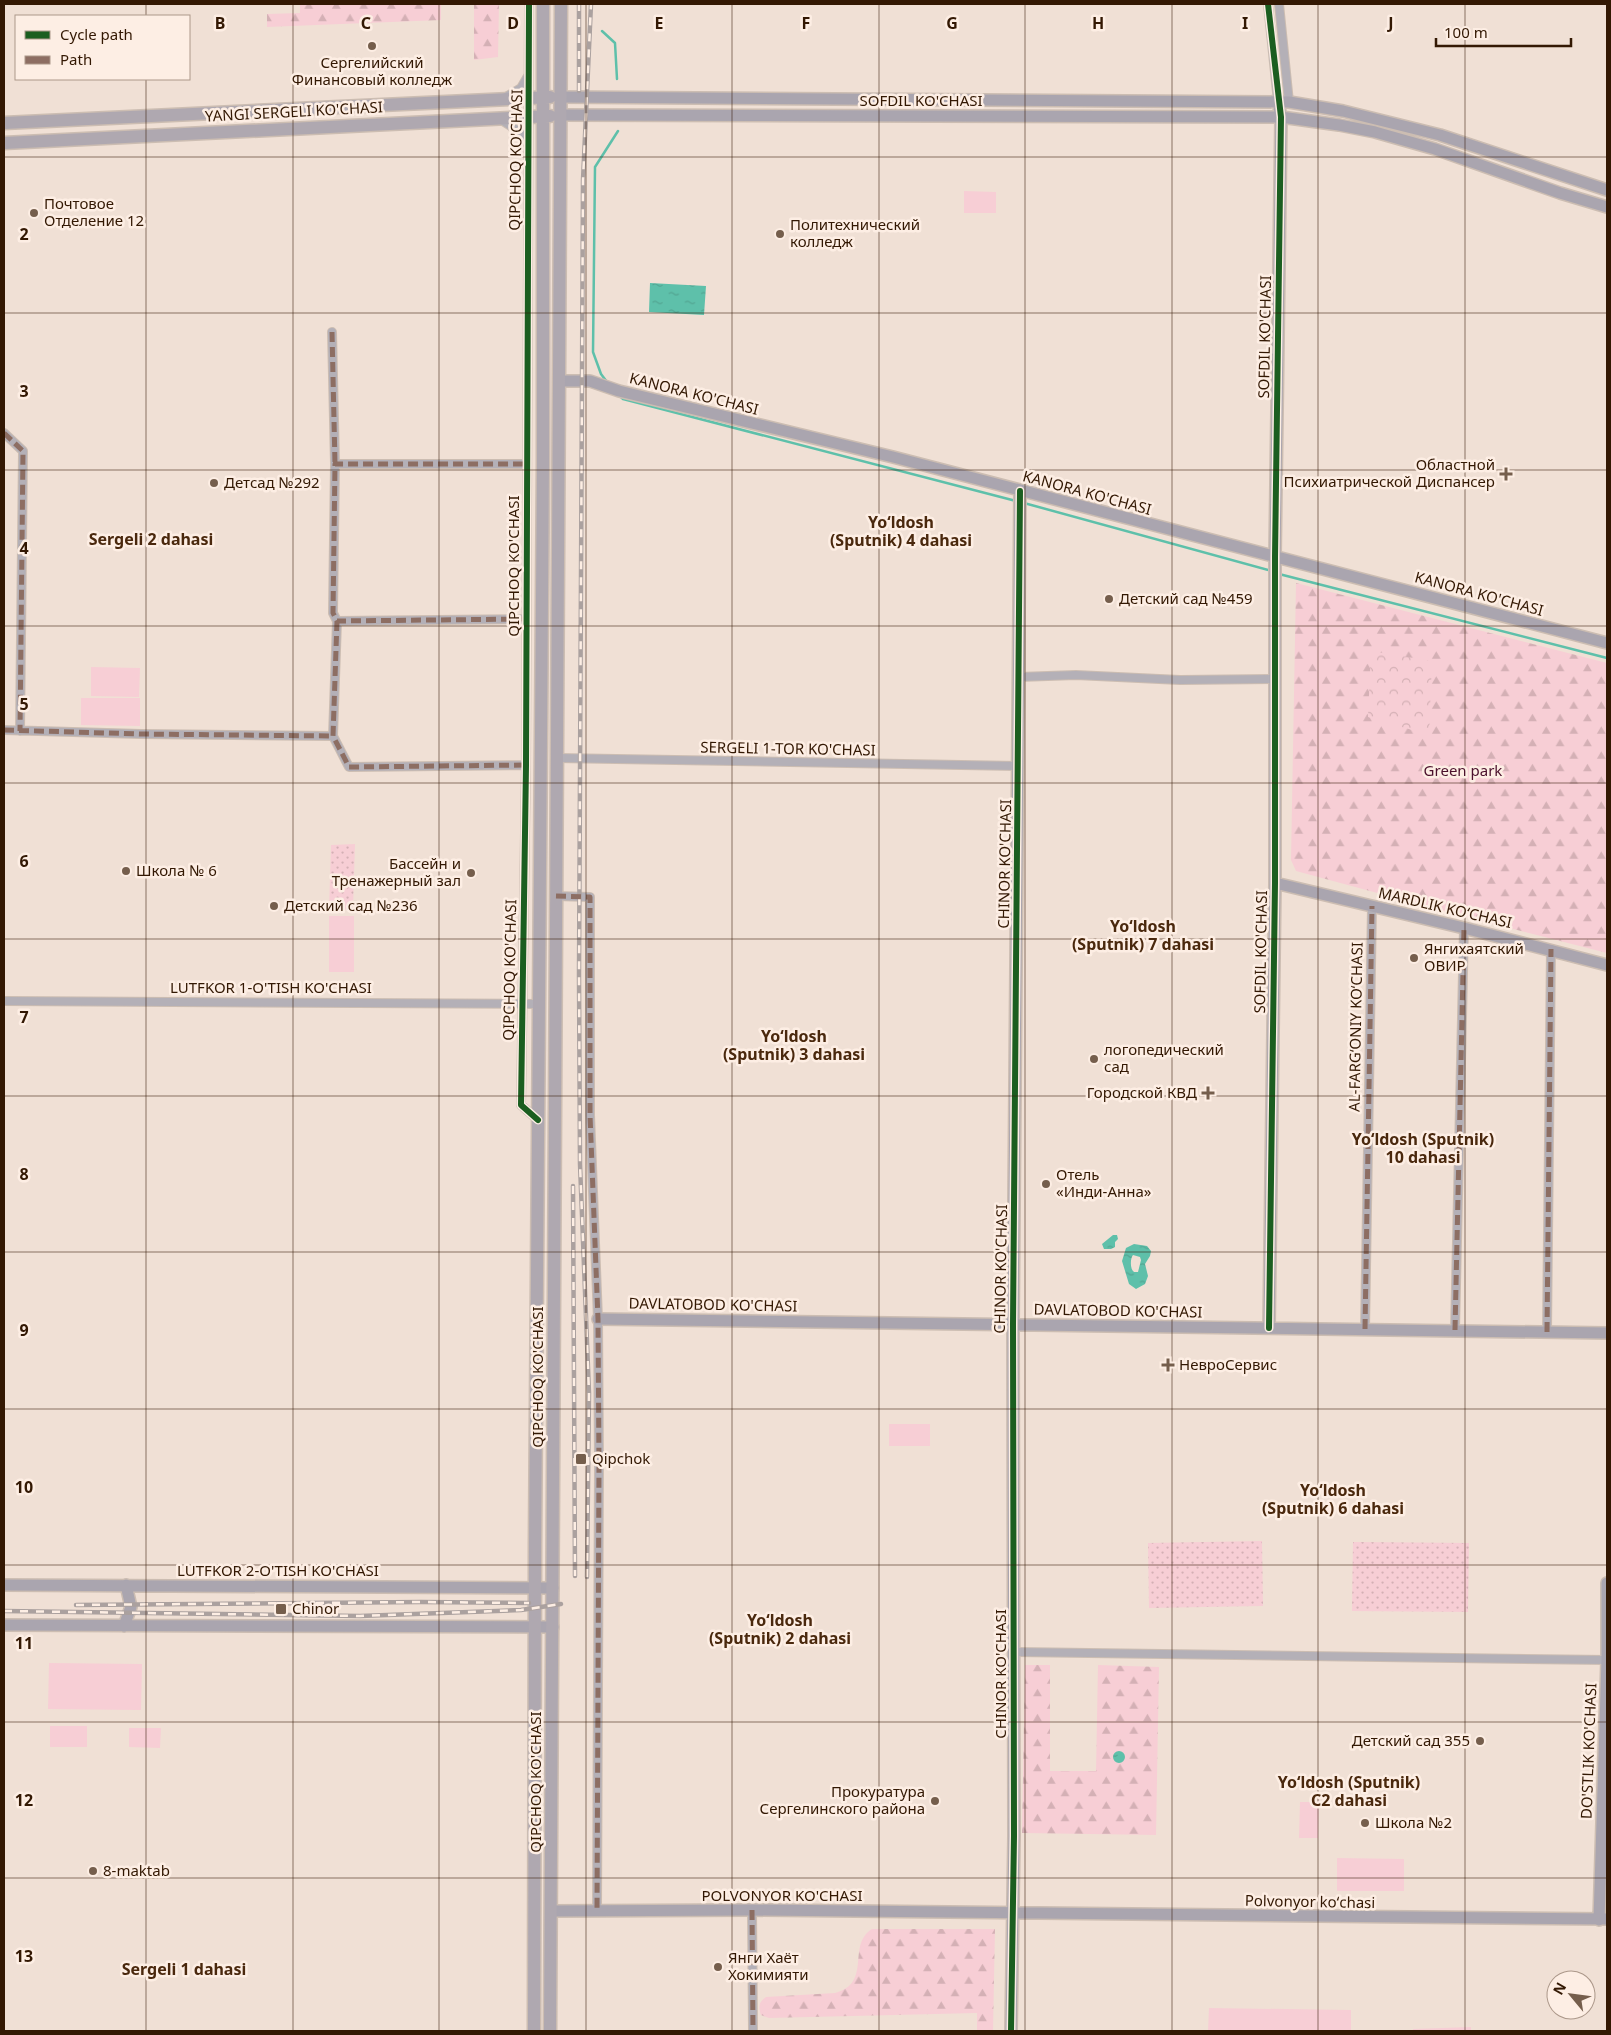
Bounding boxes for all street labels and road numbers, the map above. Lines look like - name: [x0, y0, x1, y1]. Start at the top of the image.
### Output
- street label: QIPCHOQ KO'CHASI: [504, 89, 526, 231]
- street label: SOFDIL KO'CHASI: [859, 90, 983, 110]
- street label: YANGI SERGELI KO'CHASI: [205, 96, 383, 126]
- street label: SOFDIL KO'CHASI: [1253, 275, 1275, 399]
- street label: KANORA KO'CHASI: [628, 367, 761, 419]
- street label: KANORA KO'CHASI: [1021, 465, 1154, 519]
- street label: QIPCHOQ KO'CHASI: [503, 495, 523, 637]
- street label: KANORA KO'CHASI: [1413, 566, 1546, 620]
- street label: SERGELI 1-TOR KO'CHASI: [700, 736, 876, 760]
- street label: CHINOR KO'CHASI: [993, 799, 1015, 929]
- street label: MARDLIK KO‘CHASI: [1377, 882, 1514, 932]
- street label: SOFDIL KO'CHASI: [1249, 890, 1271, 1014]
- street label: QIPCHOQ KO'CHASI: [498, 899, 520, 1041]
- street label: AL-FARG‘ONIY KO‘CHASI: [1344, 942, 1366, 1112]
- street label: LUTFKOR 1-O'TISH KO'CHASI: [170, 977, 372, 997]
- street label: CHINOR KO'CHASI: [989, 1204, 1011, 1334]
- street label: DAVLATOBOD KO'CHASI: [629, 1293, 798, 1315]
- street label: DAVLATOBOD KO'CHASI: [1034, 1299, 1203, 1321]
- street label: QIPCHOQ KO'CHASI: [527, 1306, 547, 1448]
- street label: LUTFKOR 2-O'TISH KO'CHASI: [177, 1560, 379, 1580]
- street label: CHINOR KO'CHASI: [990, 1609, 1010, 1739]
- street label: DO'STLIK KO'CHASI: [1576, 1682, 1600, 1819]
- street label: QIPCHOQ KO'CHASI: [525, 1711, 545, 1853]
- street label: POLVONYOR KO'CHASI: [701, 1885, 863, 1905]
- street label: Polvonyor koʻchasi: [1245, 1890, 1375, 1912]

